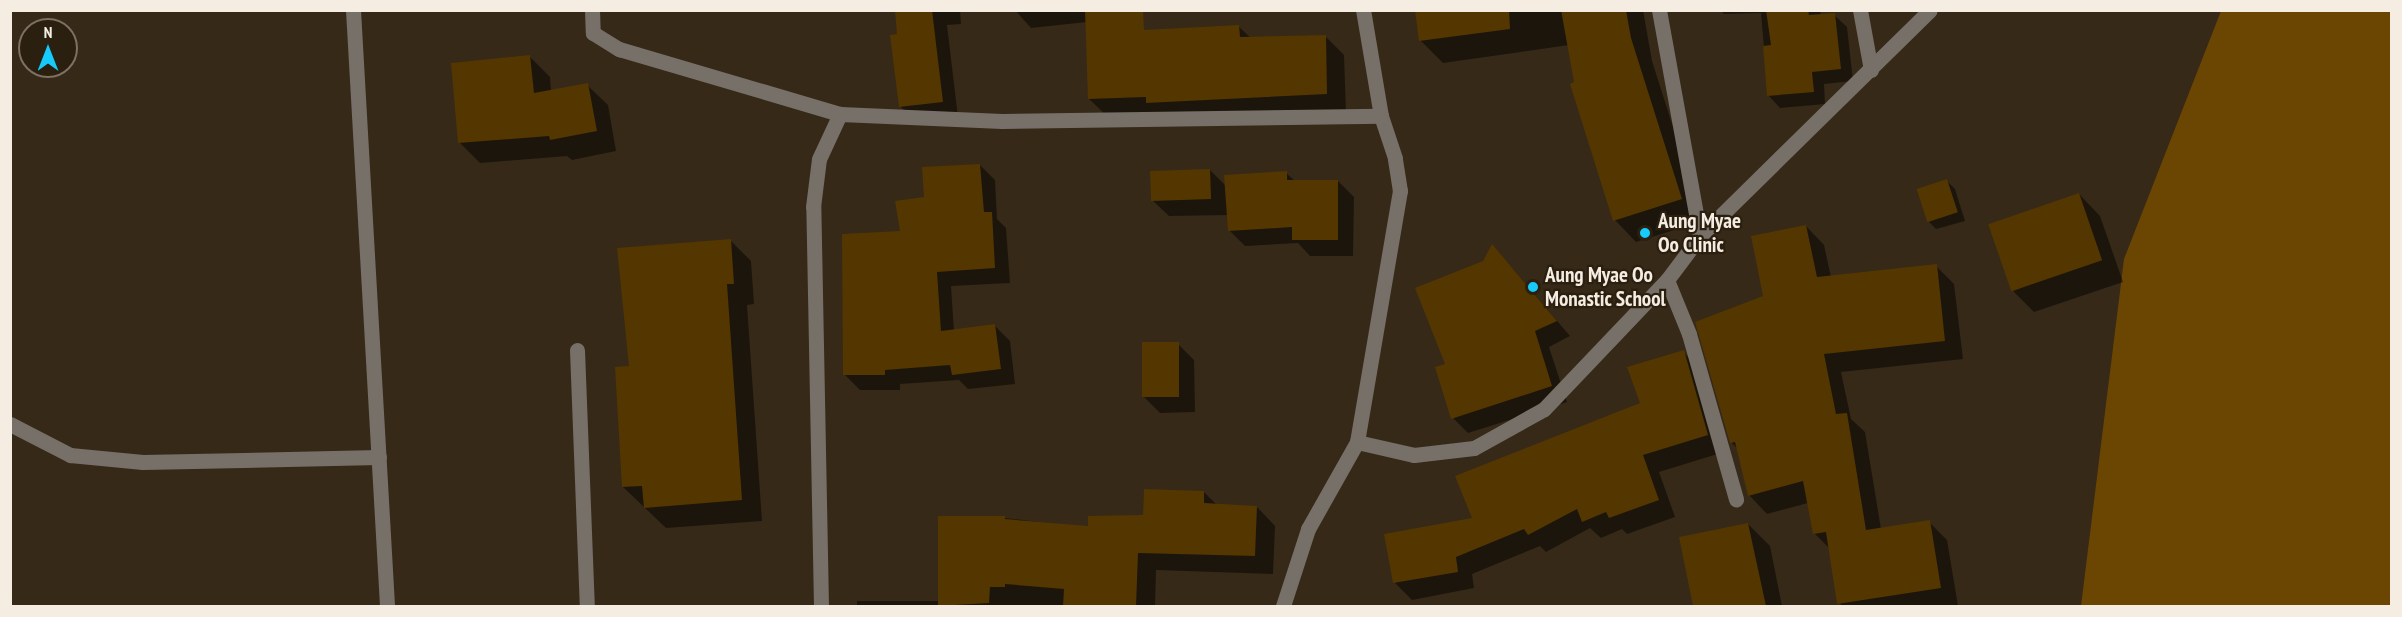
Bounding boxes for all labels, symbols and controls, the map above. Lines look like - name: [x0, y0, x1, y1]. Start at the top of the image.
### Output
- north arrow: [18, 18, 78, 78]
- text: N: [44, 22, 52, 42]
- place label: Aung Myae Oo Clinic: [1658, 208, 1741, 258]
- marker: Aung Myae Oo Clinic: [1636, 224, 1654, 242]
- place label: Aung Myae Oo Monastic School: [1545, 262, 1666, 312]
- marker: Aung Myae Oo Monastic School: [1526, 280, 1540, 294]

